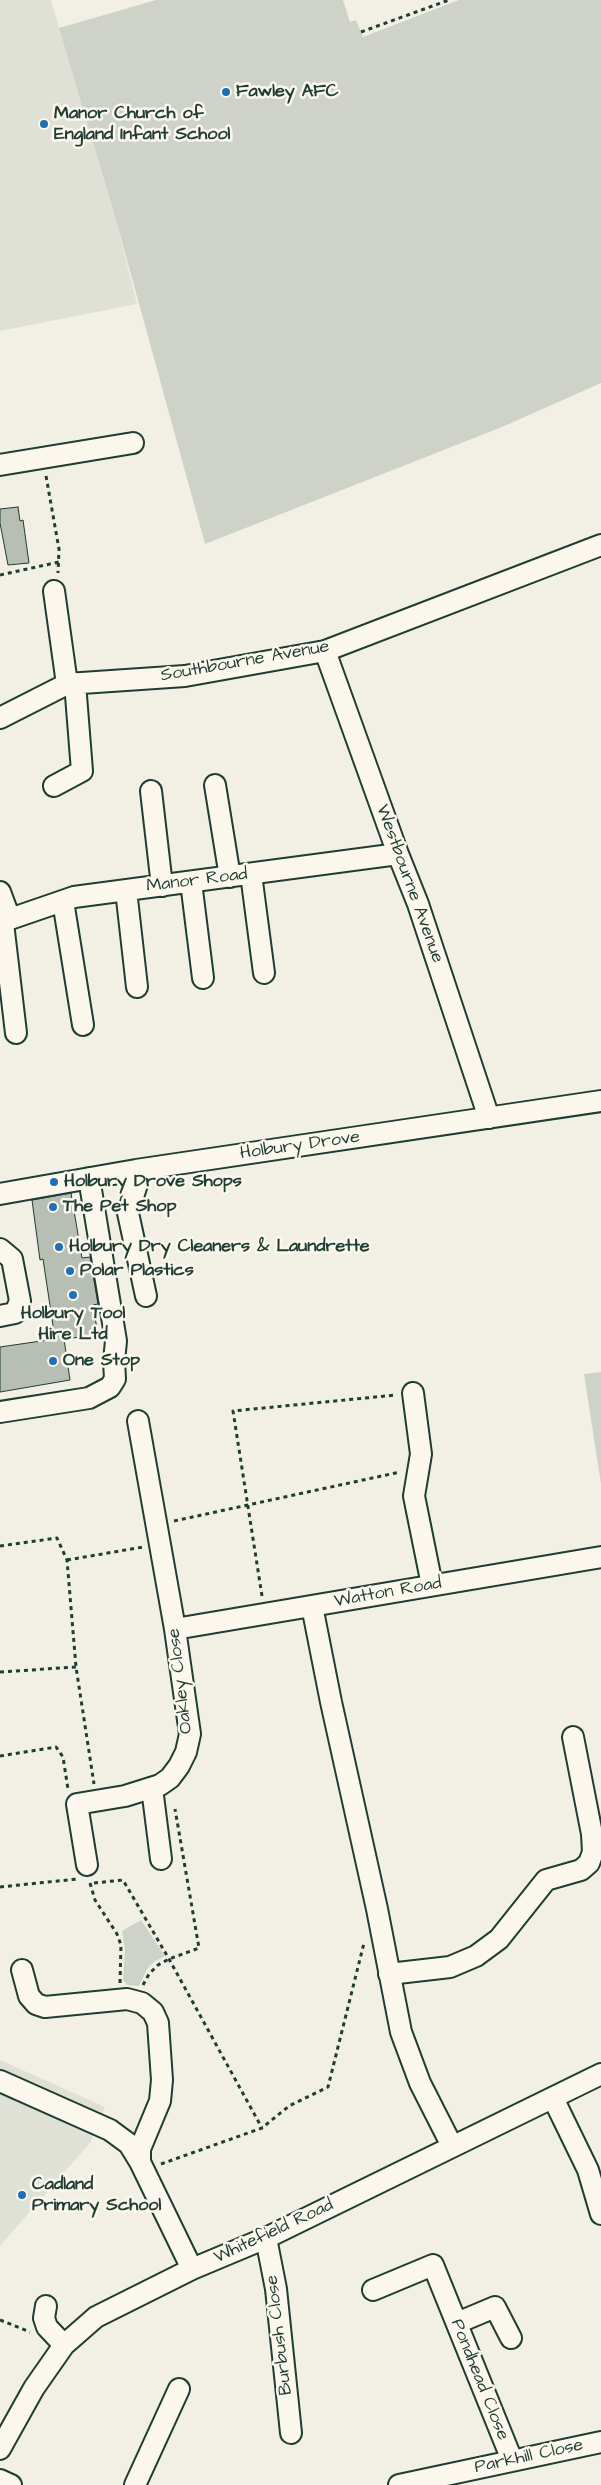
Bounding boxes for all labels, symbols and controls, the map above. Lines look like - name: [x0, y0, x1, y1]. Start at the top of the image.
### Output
- place label: Fawley AFC: [236, 81, 339, 103]
- marker: Fawley AFC: [220, 86, 232, 98]
- place label: Manor Church of England Infant School: [54, 103, 230, 146]
- marker: Manor Church of England Infant School: [38, 118, 50, 130]
- street label: Southbourne Avenue: [159, 637, 331, 687]
- street label: Westbourne Avenue: [370, 802, 448, 966]
- street label: Manor Road: [145, 864, 249, 898]
- street label: Holbury Drove: [239, 1127, 361, 1165]
- place label: Holbury Drove Shops: [64, 1171, 242, 1193]
- marker: Holbury Drove Shops: [48, 1176, 60, 1188]
- place label: The Pet Shop: [63, 1196, 176, 1218]
- marker: The Pet Shop: [47, 1201, 59, 1213]
- place label: Holbury Dry Cleaners & Laundrette: [69, 1236, 369, 1258]
- marker: Holbury Dry Cleaners & Laundrette: [53, 1241, 65, 1253]
- place label: Polar Plastics: [80, 1260, 194, 1282]
- marker: Polar Plastics: [64, 1265, 76, 1277]
- marker: Holbury Tool Hire Ltd: [67, 1289, 79, 1301]
- place label: Holbury Tool Hire Ltd: [21, 1303, 125, 1346]
- place label: One Stop: [63, 1350, 140, 1372]
- marker: One Stop: [47, 1355, 59, 1367]
- street label: Watton Road: [333, 1573, 443, 1613]
- street label: Oakley Close: [164, 1627, 198, 1735]
- place label: Cadland Primary School: [32, 2174, 161, 2216]
- marker: Cadland Primary School: [16, 2189, 28, 2201]
- street label: Whitefield Road: [211, 2195, 337, 2269]
- street label: Burbush Close: [262, 2274, 298, 2396]
- street label: Pondhead Close: [445, 2316, 513, 2444]
- street label: Parkhill Close: [473, 2435, 585, 2479]

